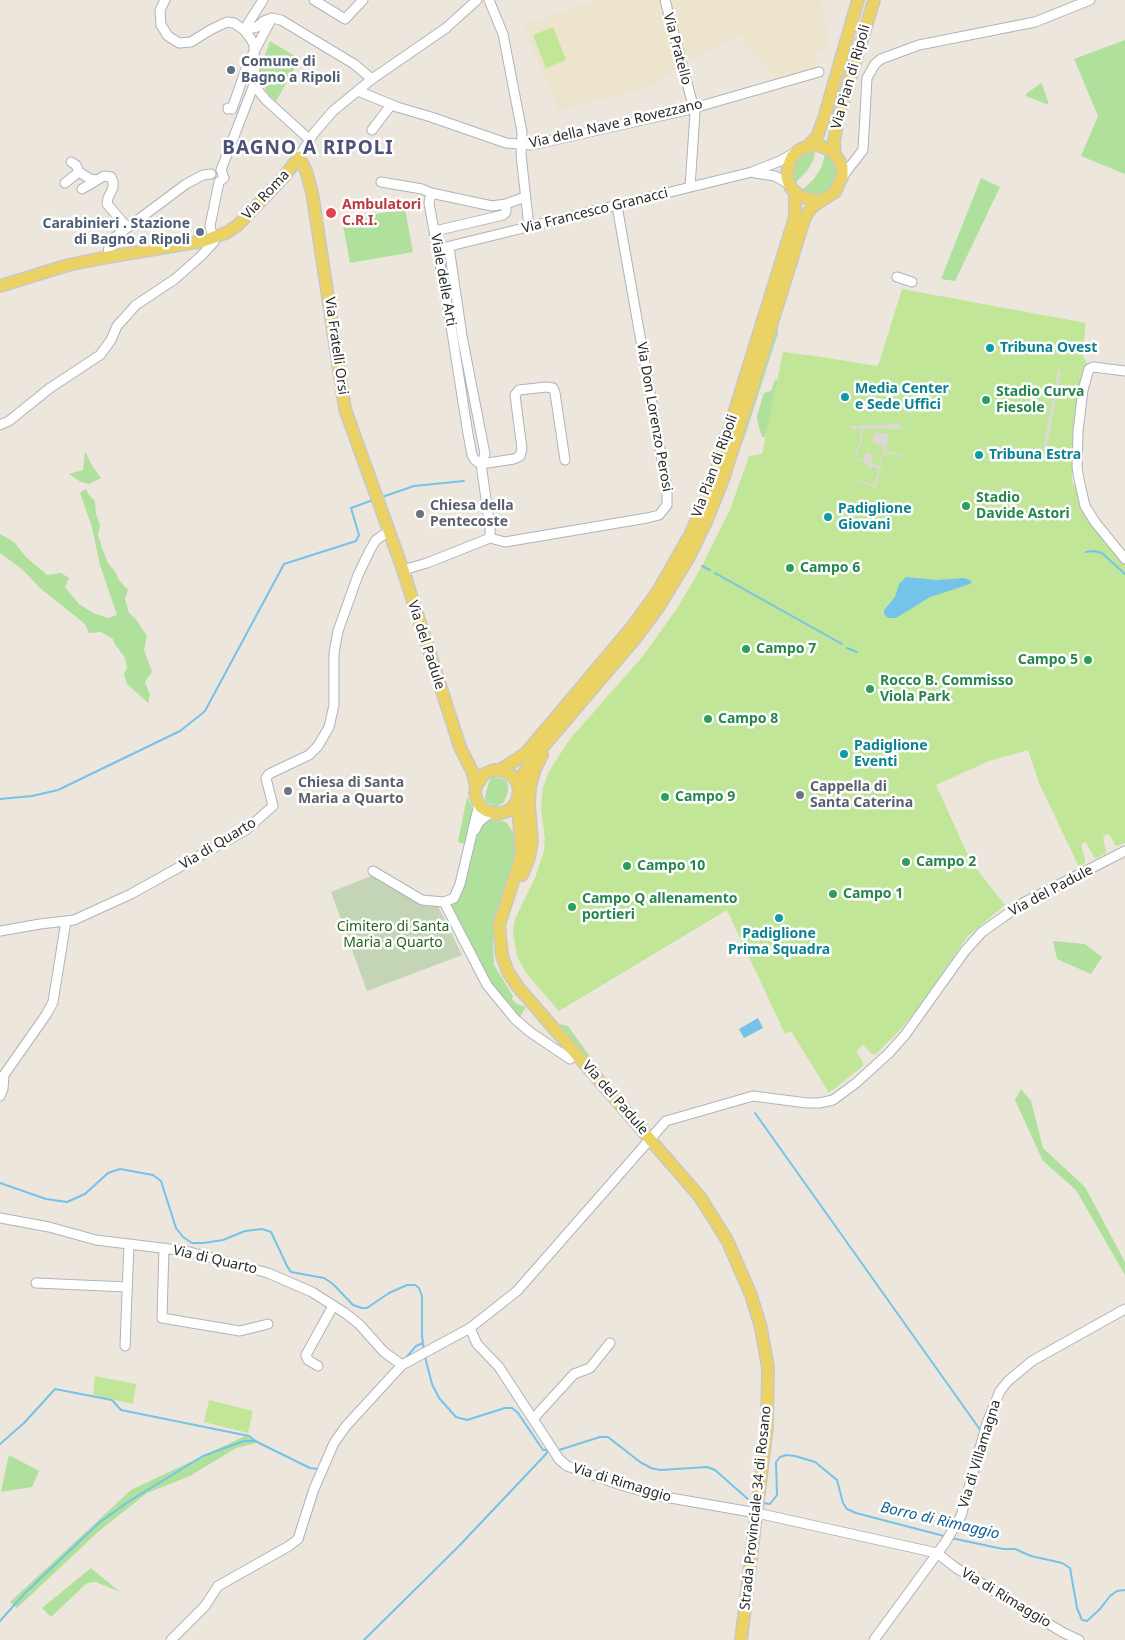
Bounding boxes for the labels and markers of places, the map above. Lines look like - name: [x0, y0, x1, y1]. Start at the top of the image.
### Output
- place label: Comune di Bagno a Ripoli: [241, 54, 340, 86]
- marker: Comune di Bagno a Ripoli: [225, 64, 237, 76]
- place label: Ambulatori C.R.I.: [342, 197, 421, 230]
- marker: Ambulatori C.R.I.: [324, 206, 338, 220]
- place label: Carabinieri . Stazione di Bagno a Ripoli: [42, 216, 190, 248]
- marker: Carabinieri . Stazione di Bagno a Ripoli: [194, 226, 206, 238]
- place label: Tribuna Ovest: [1000, 340, 1097, 356]
- marker: Tribuna Ovest: [984, 342, 996, 354]
- place label: Media Center e Sede Uffici: [855, 381, 949, 414]
- place label: Stadio Curva Fiesole: [996, 384, 1084, 417]
- marker: Media Center e Sede Uffici: [839, 391, 851, 403]
- marker: Stadio Curva Fiesole: [980, 394, 992, 406]
- place label: Tribuna Estra: [989, 447, 1081, 463]
- marker: Tribuna Estra: [973, 449, 985, 461]
- place label: Stadio Davide Astori: [976, 490, 1070, 522]
- place label: Chiesa della Pentecoste: [430, 498, 514, 530]
- marker: Stadio Davide Astori: [960, 500, 972, 512]
- place label: Padiglione Giovani: [838, 501, 912, 534]
- marker: Chiesa della Pentecoste: [414, 508, 426, 520]
- marker: Padiglione Giovani: [822, 511, 834, 523]
- place label: Campo 6: [800, 560, 860, 576]
- marker: Campo 6: [784, 562, 796, 574]
- place label: Campo 7: [756, 641, 816, 657]
- marker: Campo 7: [740, 643, 752, 655]
- place label: Campo 5: [1018, 652, 1078, 668]
- marker: Campo 5: [1082, 654, 1094, 666]
- place label: Rocco B. Commisso Viola Park: [880, 673, 1014, 706]
- marker: Rocco B. Commisso Viola Park: [864, 683, 876, 695]
- place label: Campo 8: [718, 711, 778, 727]
- marker: Campo 8: [702, 713, 714, 725]
- place label: Padiglione Eventi: [854, 738, 928, 770]
- marker: Padiglione Eventi: [838, 748, 850, 760]
- place label: Chiesa di Santa Maria a Quarto: [298, 775, 404, 808]
- place label: Cappella di Santa Caterina: [810, 779, 913, 812]
- marker: Chiesa di Santa Maria a Quarto: [282, 785, 294, 797]
- place label: Campo 9: [675, 789, 735, 805]
- marker: Cappella di Santa Caterina: [794, 789, 806, 801]
- marker: Campo 9: [659, 791, 671, 803]
- place label: Campo 2: [916, 854, 976, 870]
- marker: Campo 2: [900, 856, 912, 868]
- place label: Campo 10: [637, 858, 705, 874]
- marker: Campo 10: [621, 860, 633, 872]
- place label: Campo 1: [843, 886, 903, 902]
- marker: Campo 1: [827, 888, 839, 900]
- place label: Campo Q allenamento portieri: [582, 891, 737, 924]
- marker: Campo Q allenamento portieri: [566, 901, 578, 913]
- marker: Padiglione Prima Squadra: [773, 912, 785, 924]
- place label: Padiglione Prima Squadra: [728, 926, 830, 959]

